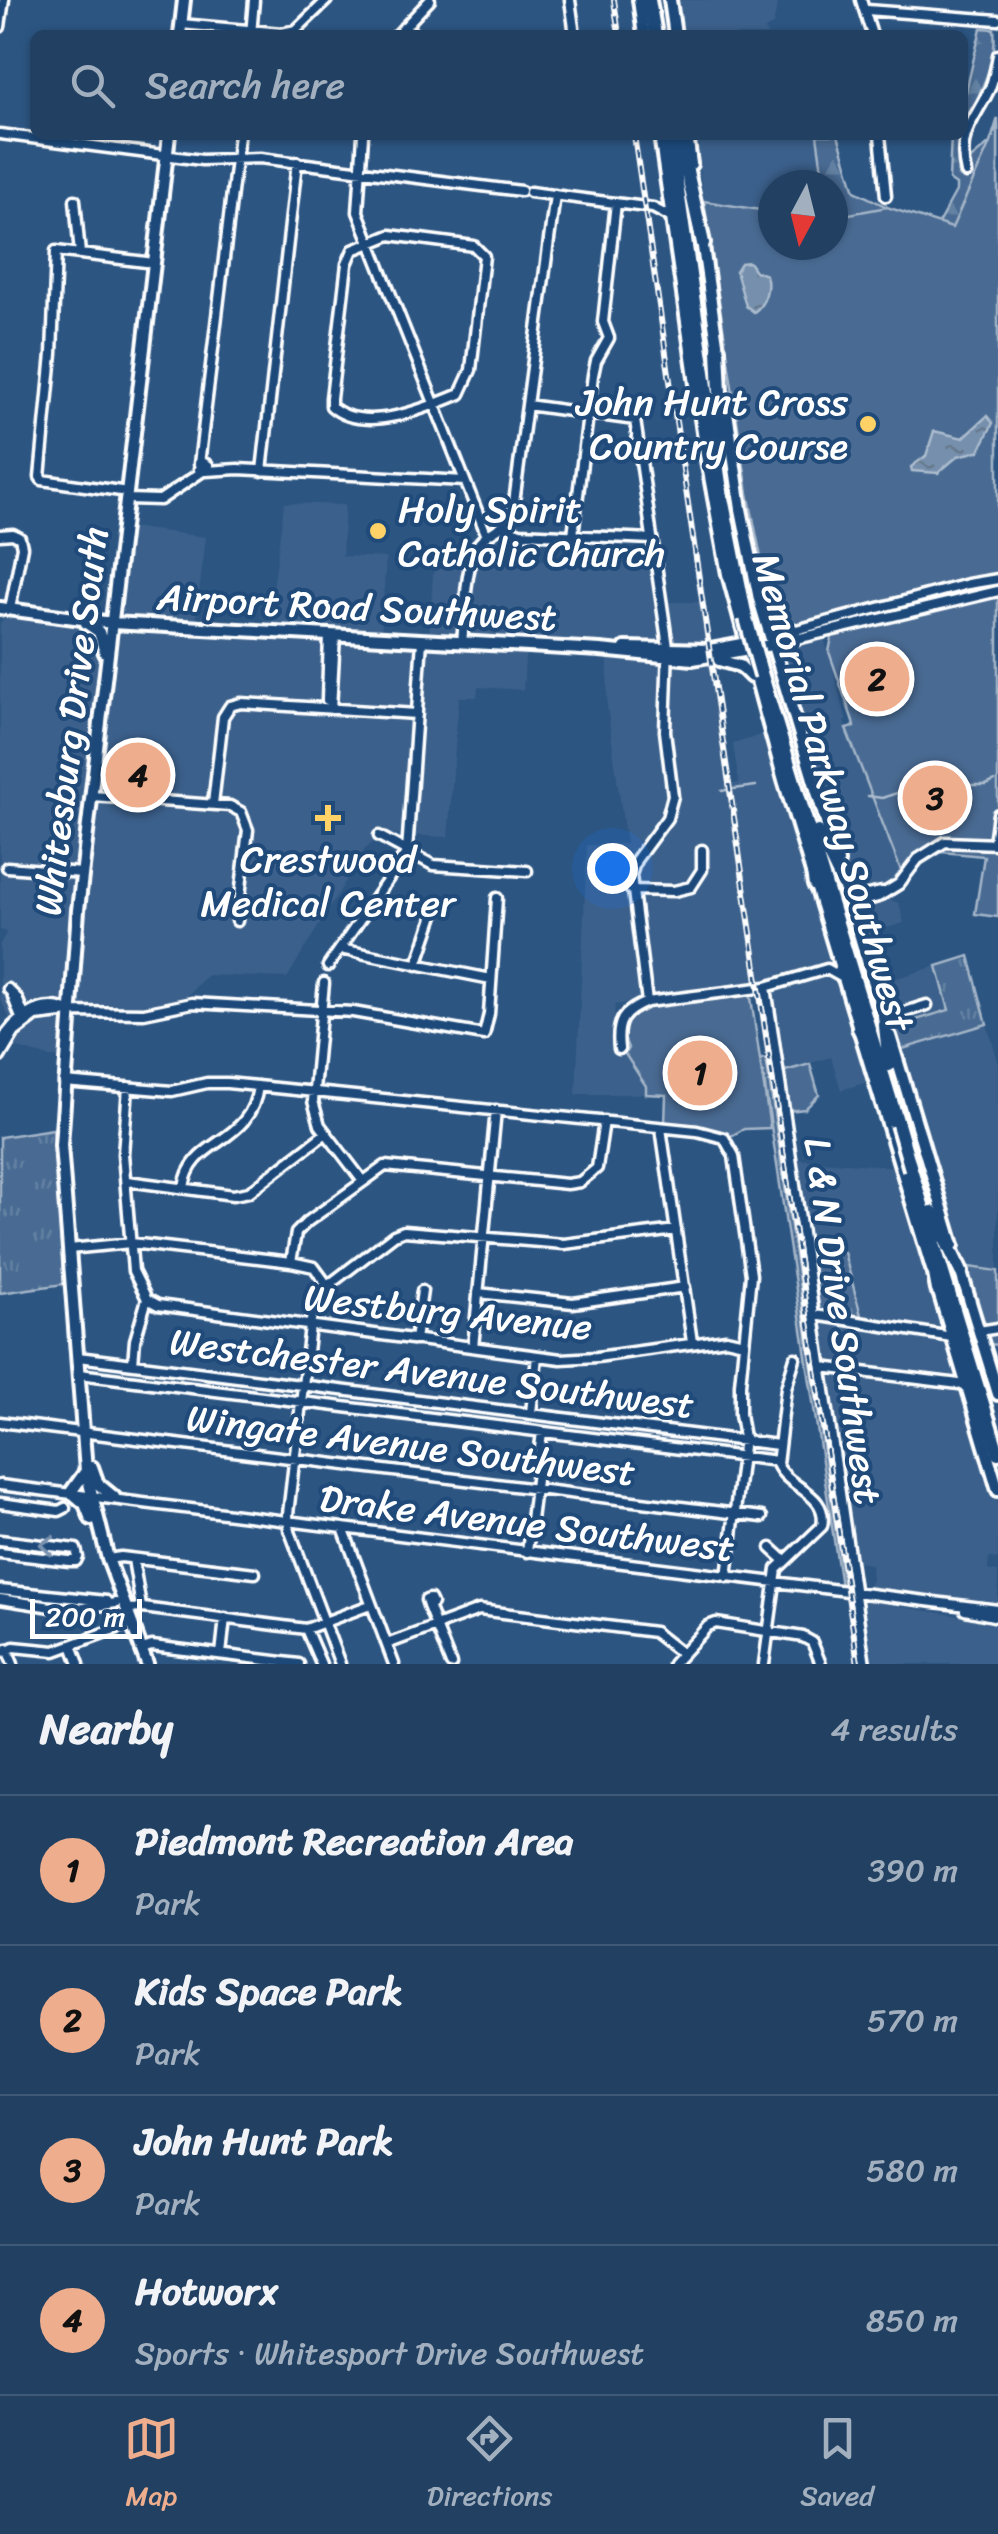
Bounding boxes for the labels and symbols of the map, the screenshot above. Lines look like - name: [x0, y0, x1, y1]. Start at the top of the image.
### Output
- north arrow: [758, 170, 848, 260]
- place label: John Hunt Cross Country Course: [574, 369, 849, 480]
- marker: John Hunt Cross Country Course: [857, 413, 879, 435]
- place label: Holy Spirit Catholic Church: [398, 476, 665, 587]
- marker: Holy Spirit Catholic Church: [367, 520, 389, 542]
- street label: Whitesburg Drive South: [14, 523, 129, 919]
- street label: Memorial Parkway Southwest: [732, 545, 933, 1041]
- street label: Airport Road Southwest: [154, 564, 558, 651]
- pin: 2: [844, 642, 910, 716]
- pin: 4: [106, 738, 170, 812]
- pin: 3: [902, 760, 968, 836]
- marker: Crestwood Medical Center: [315, 805, 341, 831]
- place label: Crestwood Medical Center: [200, 826, 458, 937]
- your location: [587, 843, 638, 894]
- pin: 1: [668, 1036, 732, 1110]
- street label: L & N Drive Southwest: [784, 1133, 901, 1509]
- street label: Westburg Avenue: [300, 1264, 595, 1361]
- street label: Westchester Avenue Southwest: [166, 1308, 698, 1439]
- street label: Wingate Avenue Southwest: [183, 1385, 639, 1506]
- street label: Drake Avenue Southwest: [316, 1465, 738, 1582]
- one-way arrow: [39, 1536, 56, 1557]
- scale bar: [30, 1594, 142, 1638]

